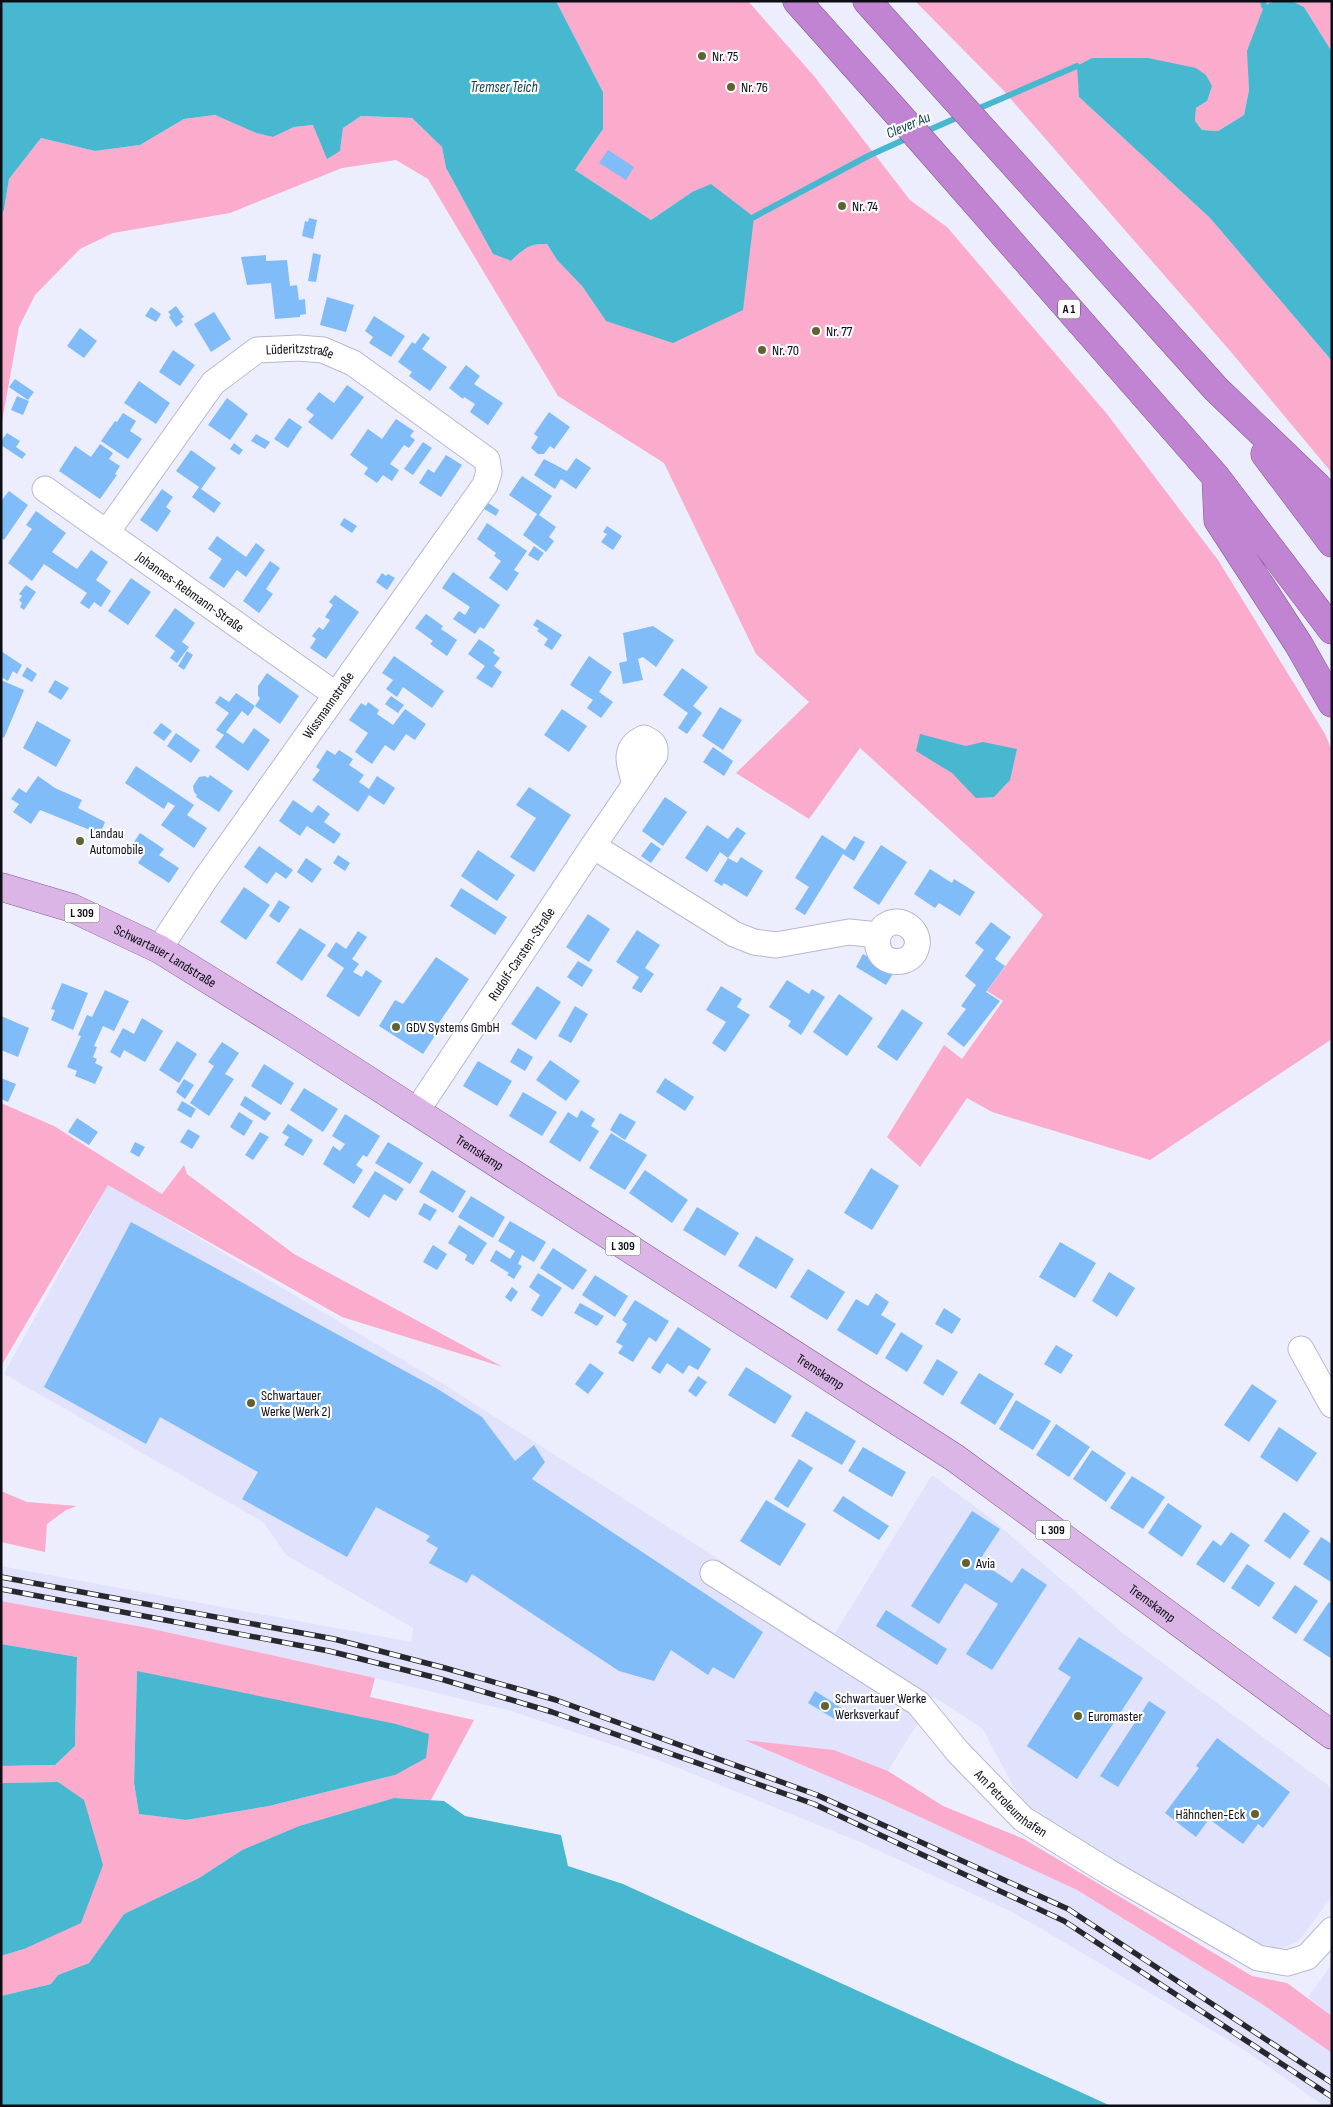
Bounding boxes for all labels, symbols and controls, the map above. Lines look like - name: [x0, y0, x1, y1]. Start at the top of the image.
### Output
- place label: Nr. 75: [712, 48, 739, 65]
- marker: Nr. 75: [696, 50, 708, 62]
- water label: Tremser Teich: [470, 78, 538, 97]
- place label: Nr. 76: [741, 79, 768, 96]
- marker: Nr. 76: [725, 81, 737, 93]
- water label: Clever Au: [883, 107, 934, 143]
- place label: Nr. 74: [852, 198, 878, 215]
- marker: Nr. 74: [836, 200, 848, 212]
- road number: A 1: [1058, 300, 1080, 318]
- place label: Nr. 77: [826, 323, 853, 340]
- marker: Nr. 77: [810, 325, 822, 337]
- street label: Lüderitzstraße: [265, 340, 337, 363]
- place label: Nr. 70: [772, 342, 799, 359]
- marker: Nr. 70: [756, 344, 768, 356]
- street label: Johannes-Rebmann-Straße: [132, 548, 247, 636]
- street label: Wissmannstraße: [299, 668, 358, 742]
- place label: Landau Automobile: [89, 825, 143, 858]
- marker: Landau Automobile: [74, 835, 86, 847]
- road number: L 309: [64, 904, 100, 922]
- street label: Rudolf-Carsten-Straße: [485, 904, 559, 1004]
- street label: Schwartauer Landstraße: [111, 921, 219, 991]
- place label: GDV Systems GmbH: [406, 1019, 500, 1036]
- marker: GDV Systems GmbH: [390, 1021, 402, 1033]
- street label: Tremskamp: [452, 1131, 507, 1174]
- road number: L 309: [606, 1236, 640, 1256]
- street label: Tremskamp: [793, 1350, 847, 1394]
- place label: Schwartauer Werke (Werk 2): [261, 1387, 330, 1420]
- marker: Schwartauer Werke (Werk 2): [245, 1397, 257, 1409]
- road number: L 309: [1036, 1520, 1070, 1540]
- place label: Avia: [975, 1555, 995, 1572]
- marker: Avia: [960, 1557, 972, 1569]
- street label: Tremskamp: [1125, 1581, 1179, 1626]
- place label: Schwartauer Werke Werksverkauf: [835, 1690, 926, 1723]
- marker: Schwartauer Werke Werksverkauf: [819, 1700, 831, 1712]
- place label: Euromaster: [1088, 1708, 1142, 1725]
- marker: Euromaster: [1072, 1710, 1084, 1722]
- street label: Am Petroleumhafen: [970, 1766, 1050, 1841]
- place label: Hähnchen-Eck: [1176, 1806, 1246, 1823]
- marker: Hähnchen-Eck: [1249, 1808, 1261, 1820]

